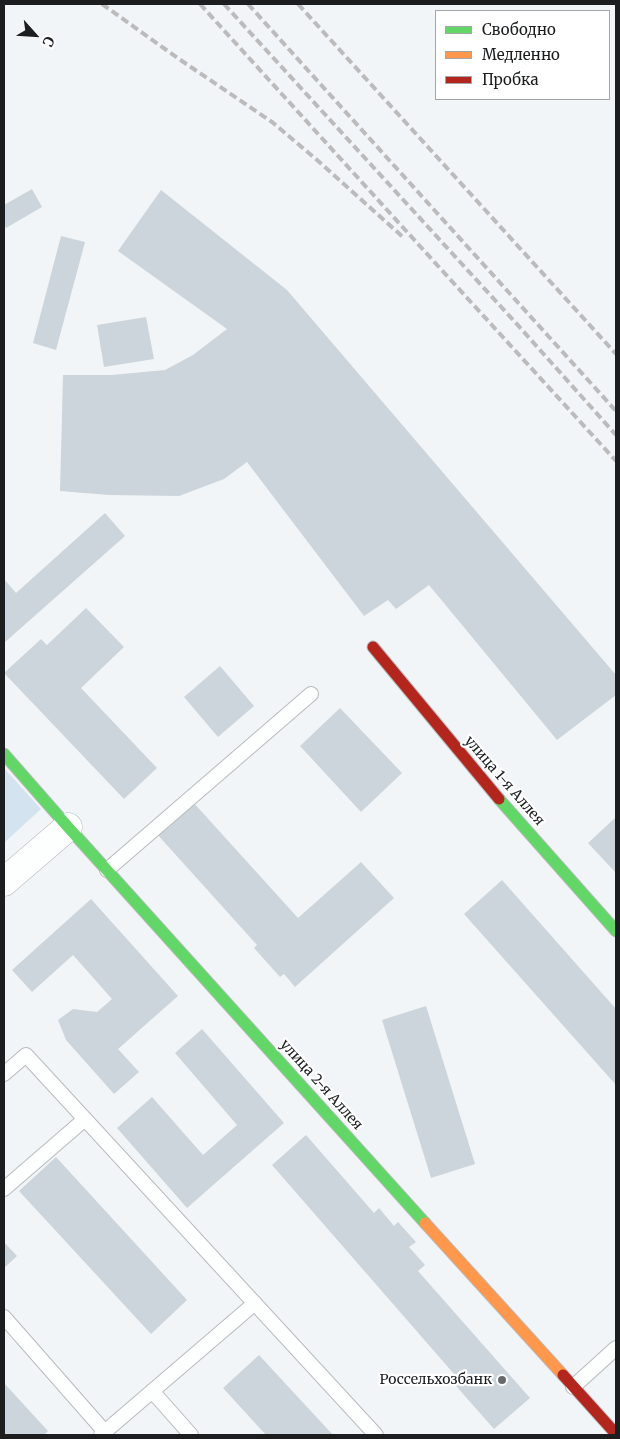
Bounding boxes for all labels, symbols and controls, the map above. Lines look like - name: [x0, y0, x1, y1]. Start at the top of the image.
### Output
- north arrow: [10, 10, 60, 60]
- legend: [435, 10, 610, 100]
- text: Свободно: [482, 20, 556, 39]
- text: С: [38, 33, 59, 50]
- text: Медленно: [482, 45, 560, 64]
- text: Пробка: [482, 70, 539, 89]
- street label: улица 1-я Аллея: [461, 733, 547, 829]
- street label: улица 2-я Аллея: [276, 1037, 366, 1133]
- place label: Россельхозбанк: [380, 1372, 492, 1388]
- marker: Россельхозбанк: [496, 1374, 508, 1386]

